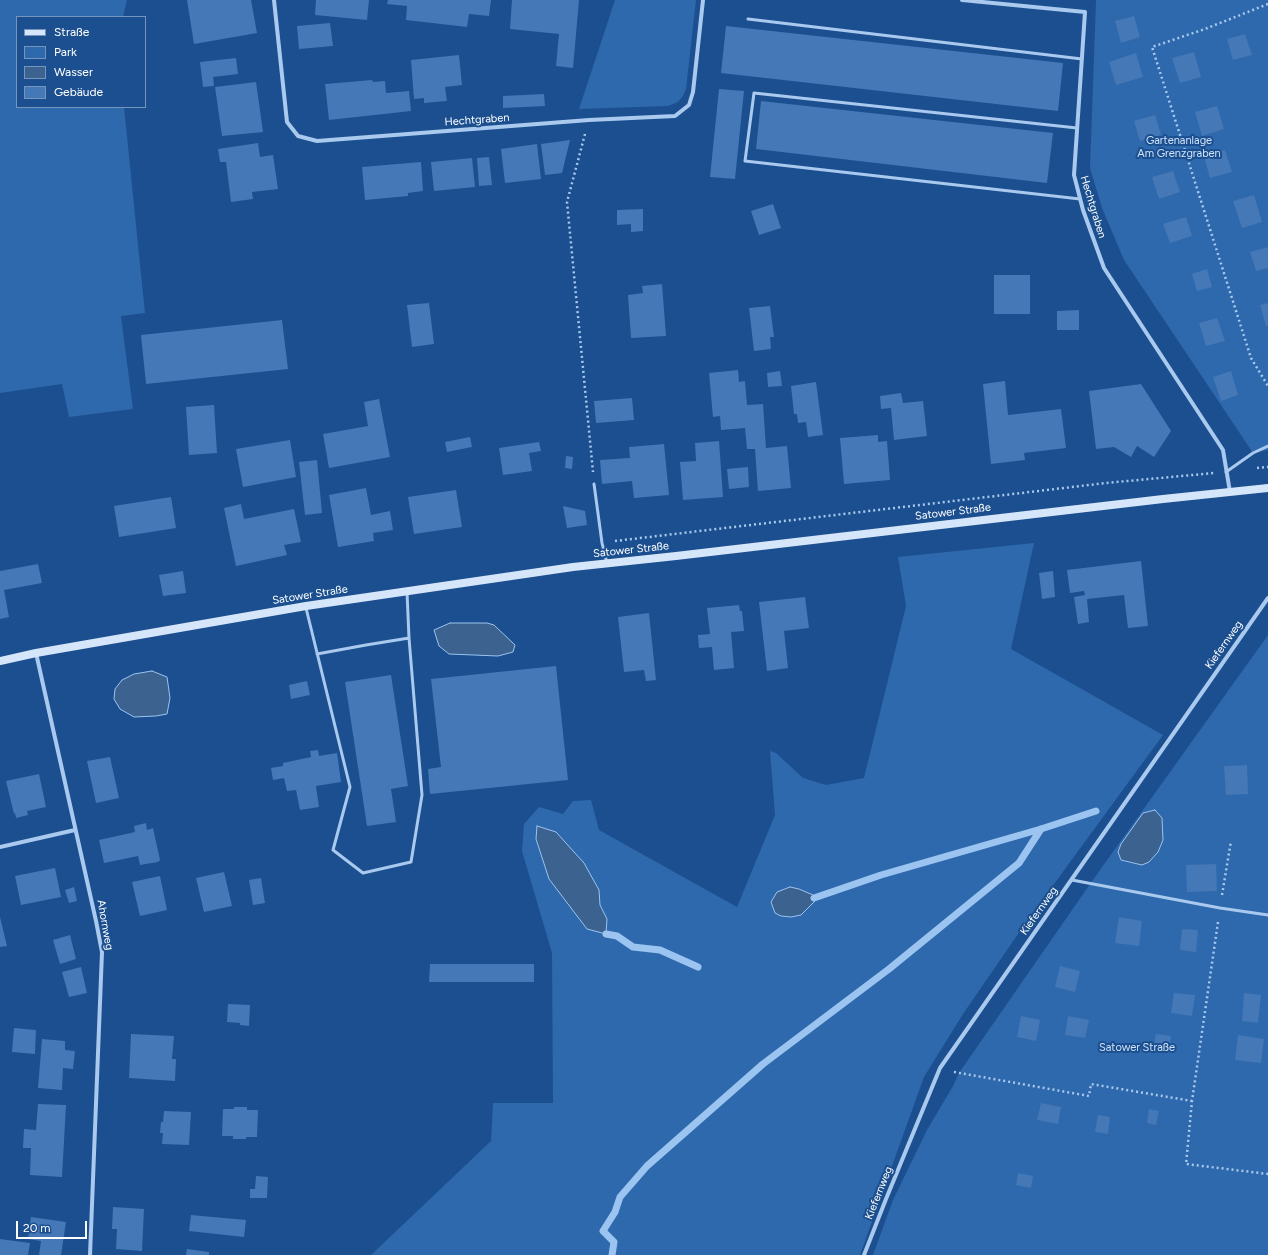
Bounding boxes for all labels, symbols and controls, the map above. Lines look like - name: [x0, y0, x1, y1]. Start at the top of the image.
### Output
- legend: [16, 16, 146, 108]
- text: Straße: [54, 25, 89, 39]
- text: Park: [54, 45, 77, 59]
- text: Wasser: [54, 65, 93, 79]
- text: Gebäude: [54, 85, 103, 99]
- street label: Hechtgraben: [444, 111, 510, 129]
- park label: Gartenanlage Am Grenzgraben: [1137, 134, 1221, 160]
- street label: Hechtgraben: [1077, 174, 1109, 240]
- street label: Satower Straße: [914, 501, 992, 523]
- street label: Satower Straße: [592, 539, 670, 561]
- street label: Satower Straße: [271, 583, 349, 607]
- street label: Kiefernweg: [1203, 618, 1245, 672]
- street label: Kiefernweg: [1018, 884, 1060, 938]
- street label: Ahornweg: [94, 899, 116, 951]
- park label: Satower Straße: [1099, 1041, 1175, 1055]
- street label: Kiefernweg: [862, 1165, 896, 1221]
- scale bar: [18, 1213, 89, 1239]
- text: 20 m: [23, 1221, 51, 1235]

